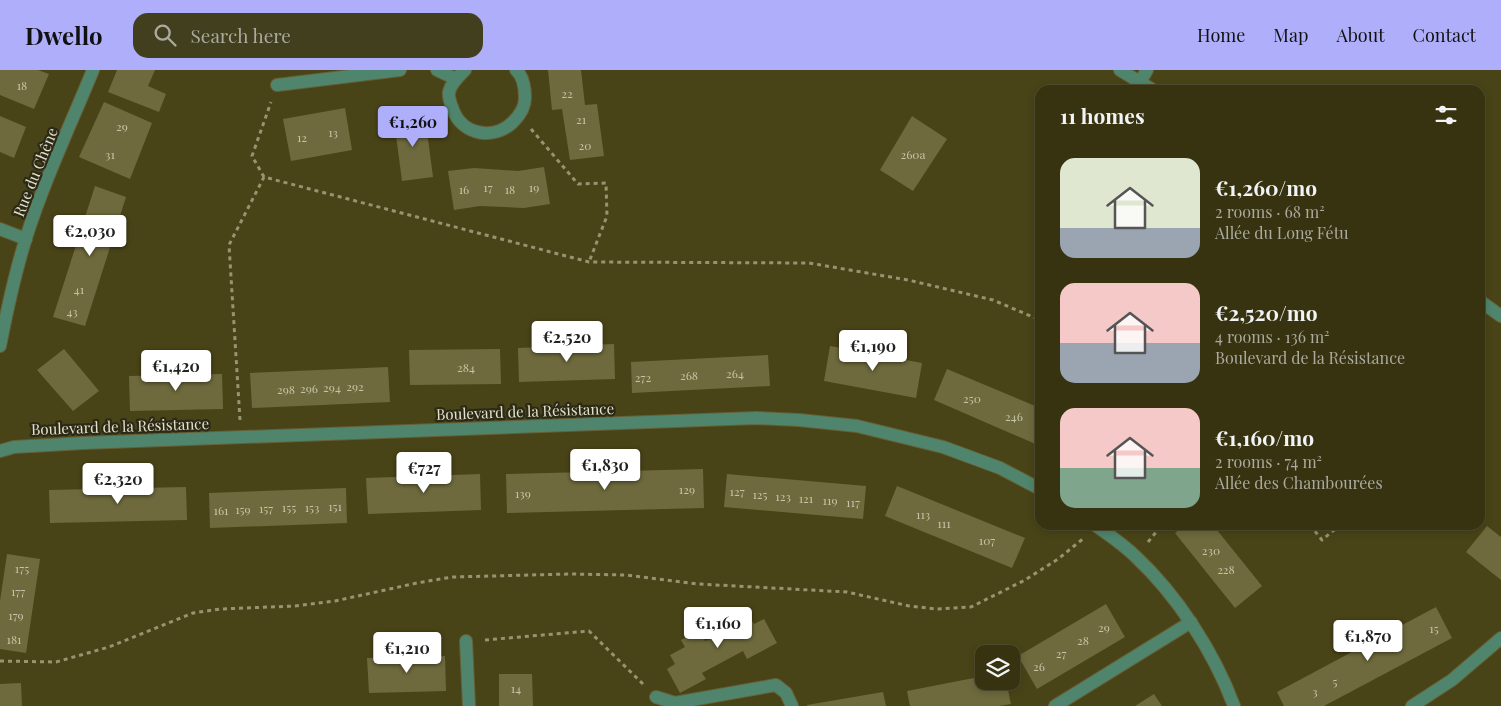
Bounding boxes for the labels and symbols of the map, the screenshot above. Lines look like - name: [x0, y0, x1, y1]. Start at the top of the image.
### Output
- house number: 18: [17, 77, 27, 93]
- house number: 22: [561, 85, 573, 101]
- pin: €1,260: [372, 106, 454, 148]
- house number: 21: [576, 111, 587, 127]
- house number: 29: [116, 118, 128, 134]
- house number: 13: [328, 124, 338, 140]
- street label: Rue du Chêne: [8, 125, 62, 219]
- house number: 12: [297, 129, 307, 145]
- house number: 20: [579, 137, 591, 153]
- house number: 31: [105, 146, 115, 162]
- house number: 260a: [900, 146, 926, 162]
- house number: 17: [483, 179, 493, 195]
- house number: 19: [529, 179, 539, 195]
- house number: 16: [459, 181, 469, 197]
- house number: 18: [505, 181, 515, 197]
- pin: €2,030: [49, 214, 131, 257]
- house number: 41: [74, 281, 85, 297]
- house number: 43: [66, 303, 78, 319]
- pin: €2,520: [526, 320, 608, 363]
- pin: €1,190: [832, 330, 914, 372]
- pin: €1,420: [135, 350, 217, 392]
- house number: 284: [457, 359, 475, 375]
- house number: 264: [726, 365, 744, 381]
- house number: 268: [680, 367, 698, 383]
- house number: 272: [635, 369, 651, 385]
- house number: 292: [346, 378, 364, 394]
- house number: 294: [323, 379, 341, 395]
- house number: 296: [300, 380, 318, 396]
- house number: 298: [277, 381, 295, 397]
- house number: 250: [963, 390, 981, 406]
- street label: Boulevard de la Résistance: [436, 398, 614, 424]
- house number: 246: [1005, 408, 1023, 424]
- street label: Boulevard de la Résistance: [31, 413, 209, 439]
- pin: €1,830: [564, 448, 646, 491]
- pin: €727: [394, 452, 454, 494]
- pin: €2,320: [77, 462, 159, 505]
- house number: 129: [679, 481, 695, 497]
- house number: 127: [729, 483, 745, 499]
- house number: 139: [515, 485, 531, 501]
- house number: 125: [752, 486, 768, 502]
- house number: 123: [775, 488, 791, 504]
- house number: 121: [799, 490, 814, 506]
- house number: 119: [823, 492, 838, 508]
- house number: 117: [846, 494, 860, 510]
- house number: 151: [328, 498, 342, 514]
- house number: 155: [282, 499, 296, 515]
- house number: 153: [305, 499, 319, 515]
- house number: 157: [259, 500, 273, 516]
- house number: 159: [235, 501, 251, 517]
- house number: 161: [213, 502, 229, 518]
- house number: 113: [916, 506, 930, 522]
- house number: 111: [937, 515, 951, 531]
- house number: 107: [979, 532, 995, 548]
- house number: 230: [1202, 542, 1220, 558]
- house number: 175: [15, 560, 29, 576]
- house number: 228: [1217, 561, 1235, 577]
- house number: 177: [11, 583, 25, 599]
- pin: €1,160: [677, 606, 759, 649]
- house number: 179: [8, 607, 24, 623]
- house number: 29: [1098, 619, 1110, 635]
- pin: €1,870: [1327, 620, 1409, 662]
- house number: 15: [1429, 620, 1439, 636]
- house number: 181: [6, 631, 22, 647]
- pin: €1,210: [366, 632, 448, 674]
- house number: 28: [1077, 632, 1089, 648]
- house number: 27: [1056, 645, 1066, 661]
- house number: 26: [1033, 658, 1045, 674]
- house number: 5: [1333, 673, 1338, 689]
- house number: 14: [511, 680, 521, 696]
- house number: 3: [1312, 683, 1318, 699]

